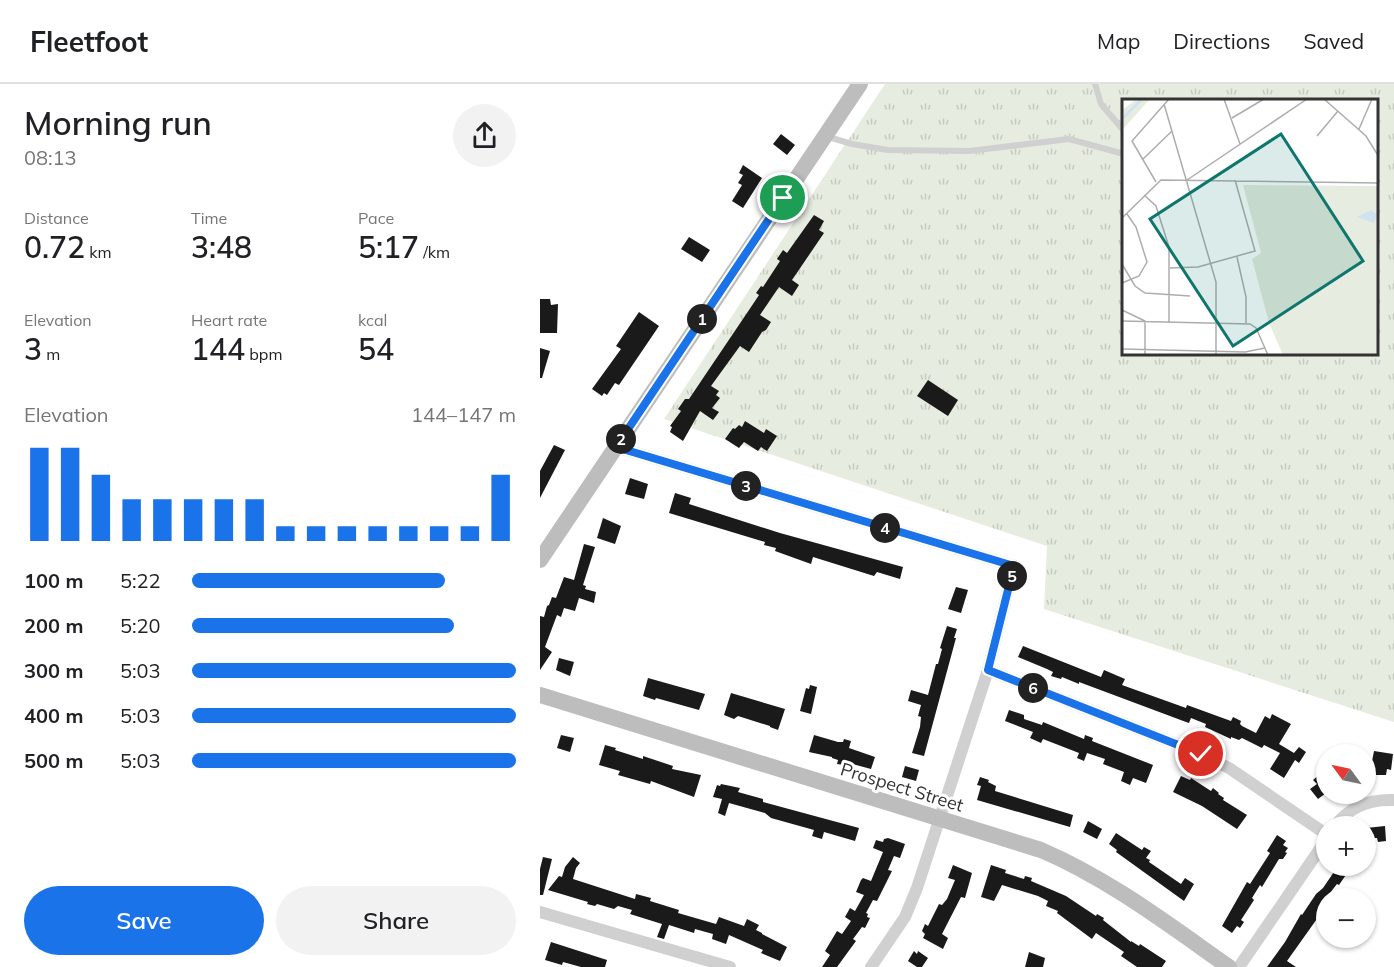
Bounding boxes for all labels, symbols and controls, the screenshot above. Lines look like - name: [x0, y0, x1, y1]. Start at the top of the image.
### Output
- text: Fleetfoot: [30, 24, 148, 59]
- text: Map: [1097, 28, 1140, 54]
- text: Directions: [1173, 28, 1270, 54]
- text: Saved: [1303, 28, 1364, 54]
- inset map: [1122, 99, 1379, 356]
- text: Morning run: [24, 102, 212, 143]
- button: share: [453, 104, 516, 167]
- text: 08:13: [24, 145, 77, 170]
- pin: [757, 172, 808, 223]
- icon: arrive: [766, 181, 799, 214]
- text: Distance: [24, 208, 89, 228]
- text: Time: [191, 208, 227, 228]
- text: Pace: [358, 208, 394, 228]
- text: 0.72: [24, 228, 85, 266]
- text: 3:48: [191, 228, 252, 266]
- text: 5:17: [358, 228, 419, 266]
- text: km: [85, 242, 112, 262]
- text: /km: [419, 242, 450, 262]
- pin: 1: [687, 304, 717, 334]
- text: 1: [697, 309, 707, 329]
- text: Elevation: [24, 310, 92, 330]
- text: Heart rate: [191, 310, 267, 330]
- text: kcal: [358, 310, 387, 330]
- text: 3: [24, 330, 42, 368]
- text: 144: [191, 330, 245, 368]
- text: 54: [358, 330, 394, 368]
- text: m: [42, 344, 60, 364]
- text: bpm: [245, 344, 282, 364]
- text: Elevation: [24, 402, 109, 427]
- text: 144–147 m: [411, 402, 516, 427]
- pin: 2: [606, 424, 636, 454]
- text: 2: [616, 429, 626, 449]
- pin: 3: [731, 471, 761, 501]
- text: 3: [741, 476, 751, 496]
- pin: 4: [870, 513, 900, 543]
- text: 4: [880, 518, 890, 538]
- pin: 5: [997, 561, 1027, 591]
- text: 5: [1007, 566, 1017, 586]
- text: 100 m: [24, 568, 83, 593]
- text: 5:22: [120, 568, 161, 593]
- text: 200 m: [24, 613, 83, 638]
- text: 5:20: [120, 613, 161, 638]
- text: 300 m: [24, 658, 83, 683]
- text: 5:03: [120, 658, 161, 683]
- pin: 6: [1018, 673, 1048, 703]
- text: 6: [1028, 678, 1038, 698]
- text: 400 m: [24, 703, 83, 728]
- text: 5:03: [120, 703, 161, 728]
- pin: [1175, 728, 1226, 779]
- icon: check: [1184, 737, 1217, 770]
- north arrow: [1316, 744, 1376, 804]
- map controls: [1316, 744, 1376, 948]
- text: 500 m: [24, 748, 83, 773]
- text: 5:03: [120, 748, 161, 773]
- street label: Prospect Street: [838, 757, 966, 817]
- button: +: [1316, 816, 1376, 876]
- button: Save: [24, 886, 264, 955]
- button: Share: [276, 886, 516, 955]
- button: −: [1316, 888, 1376, 948]

